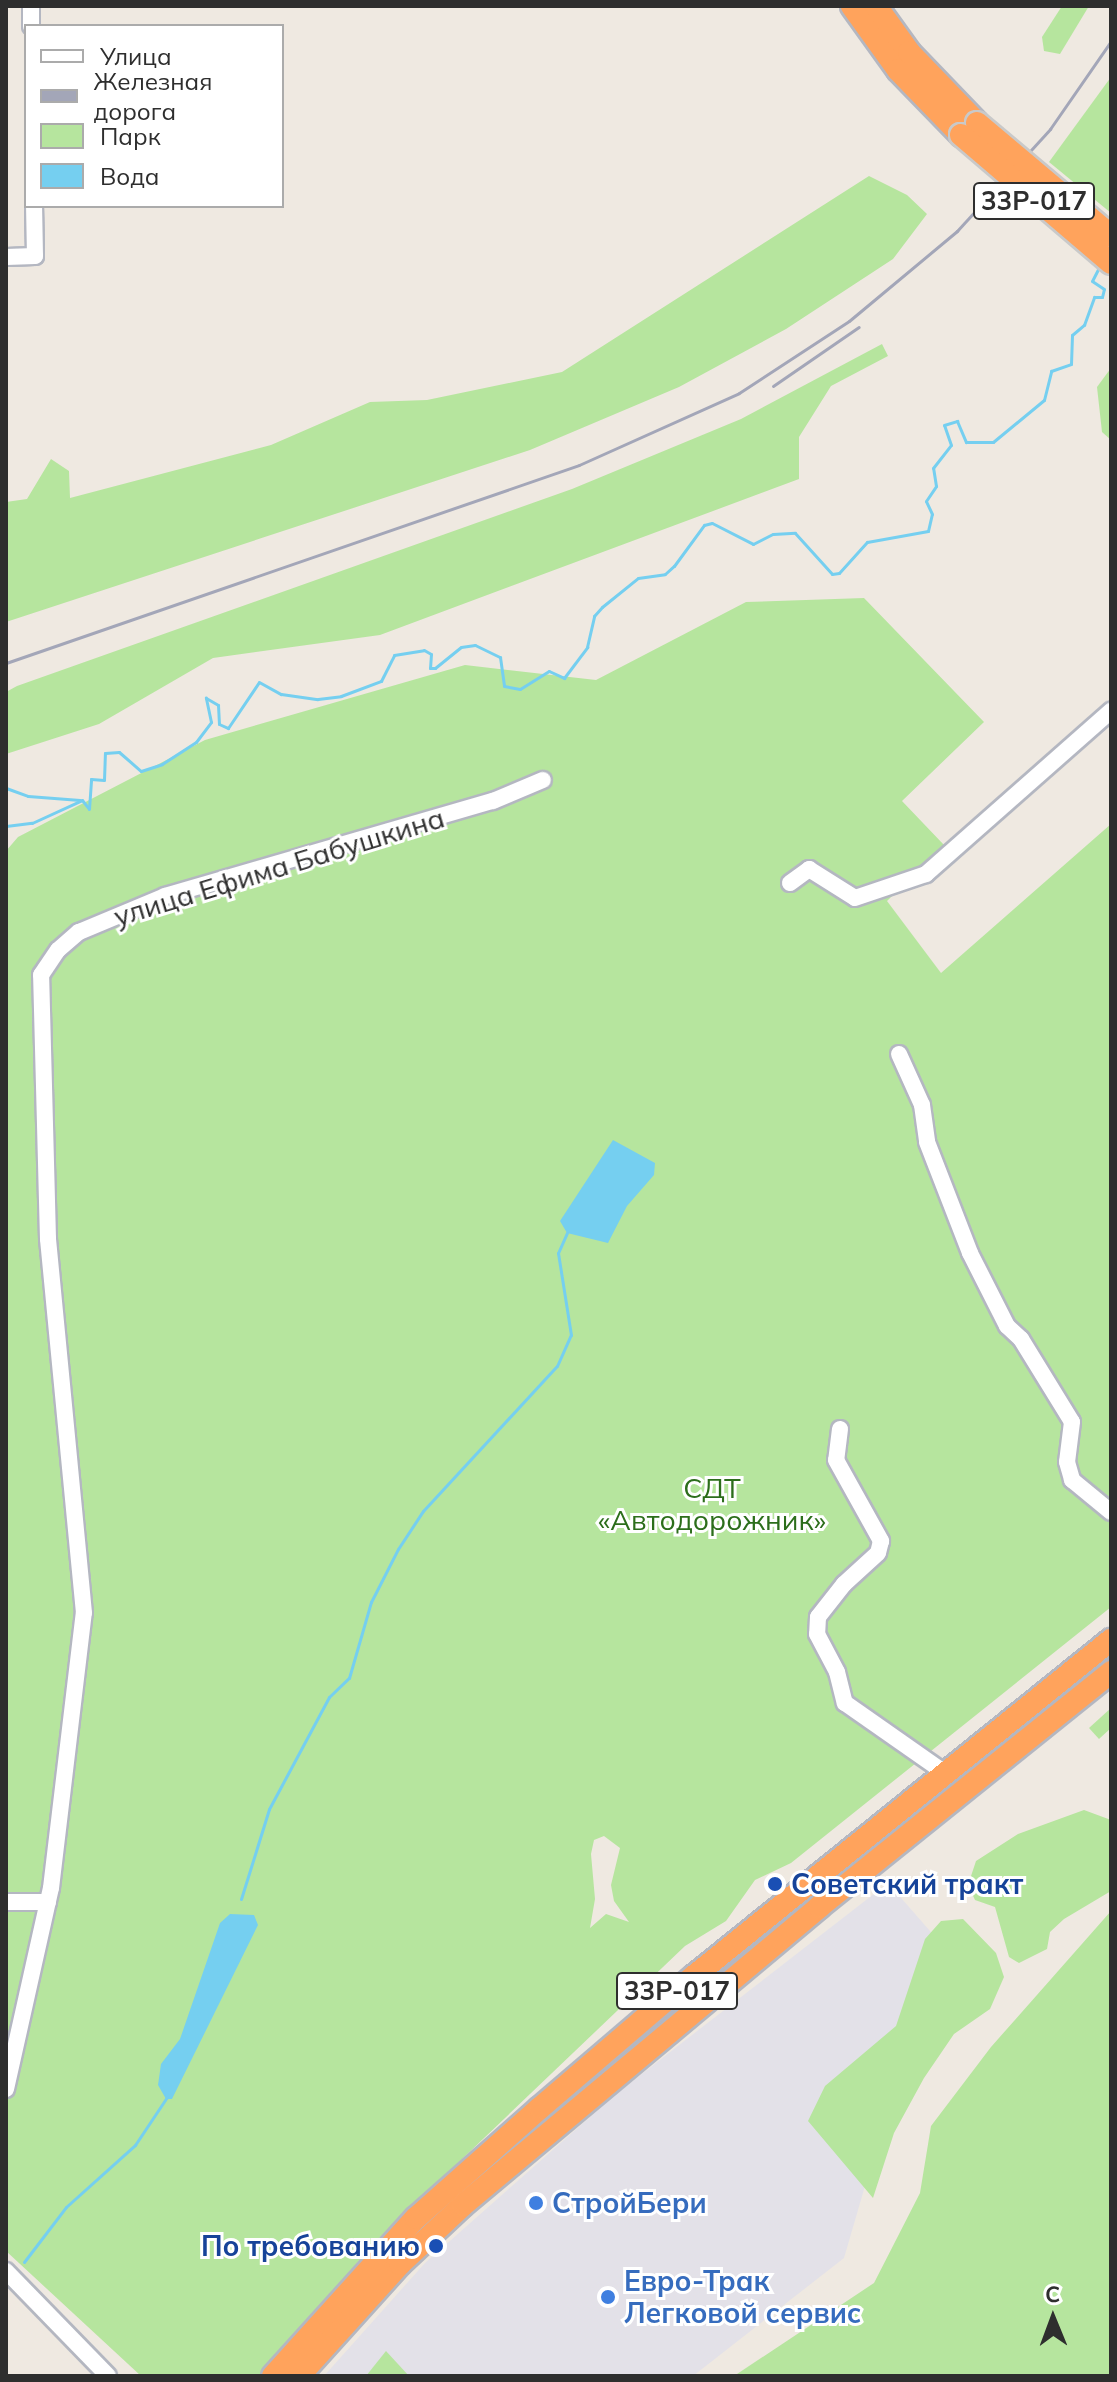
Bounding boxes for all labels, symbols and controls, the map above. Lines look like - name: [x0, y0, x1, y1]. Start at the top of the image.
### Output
- legend: [24, 24, 284, 208]
- text: Улица: [100, 41, 172, 71]
- text: Железная дорога: [94, 66, 212, 126]
- text: Парк: [100, 121, 161, 151]
- text: Вода: [100, 161, 160, 191]
- road number: 33Р-017: [972, 179, 1096, 223]
- street label: улица Ефима Бабушкина: [110, 801, 448, 933]
- park label: СДТ «Автодорожник»: [598, 1471, 826, 1537]
- place label: Советский тракт: [791, 1867, 1023, 1901]
- marker: Советский тракт: [766, 1875, 784, 1893]
- road number: 33Р-017: [615, 1969, 739, 2013]
- place label: СтройБери: [552, 2186, 707, 2220]
- marker: СтройБери: [527, 2194, 545, 2212]
- place label: По требованию: [201, 2229, 420, 2263]
- marker: По требованию: [427, 2237, 445, 2255]
- place label: Евро-Трак Легковой сервис: [624, 2264, 861, 2330]
- north arrow: [1013, 2278, 1093, 2358]
- text: С: [1045, 2280, 1060, 2308]
- marker: Евро-Трак Легковой сервис: [599, 2288, 617, 2306]

